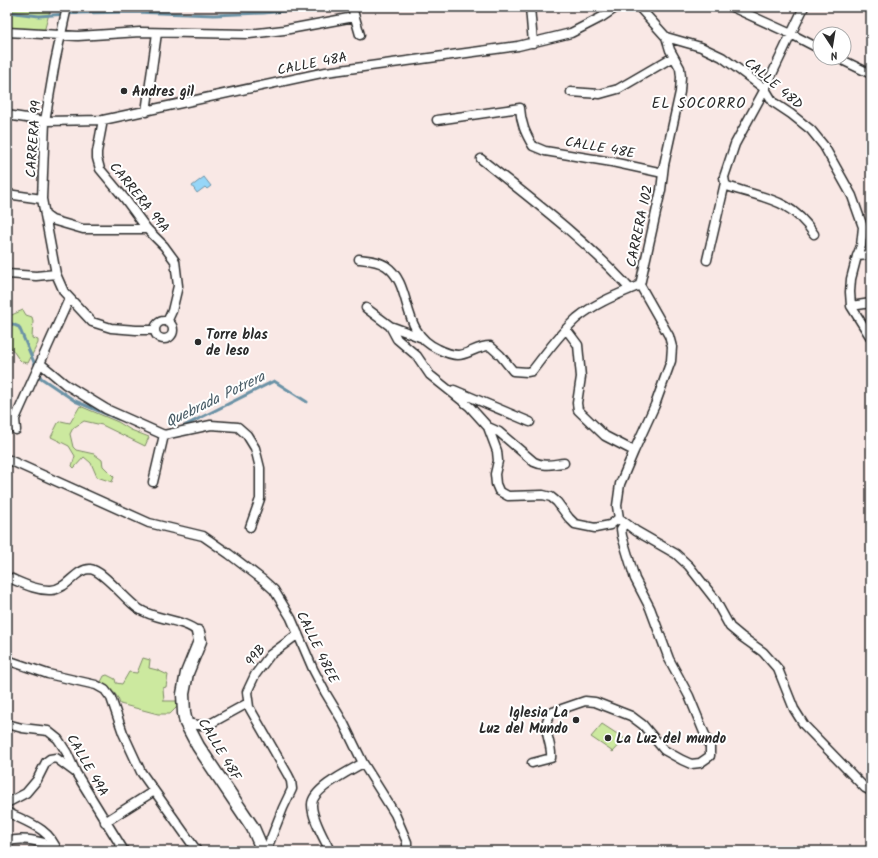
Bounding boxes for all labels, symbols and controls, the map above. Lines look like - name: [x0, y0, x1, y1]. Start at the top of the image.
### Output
- north arrow: [812, 26, 852, 66]
- text: N: [829, 45, 839, 64]
- street label: CALLE 48A: [275, 46, 349, 82]
- street label: CALLE 48D: [739, 52, 808, 115]
- place label: Andres gil: [132, 81, 194, 103]
- marker: Andres gil: [119, 86, 129, 96]
- district label: EL SOCORRO: [651, 92, 747, 116]
- street label: CARRERA 99: [20, 100, 48, 178]
- street label: CALLE 48E: [563, 131, 637, 165]
- street label: CARRERA 99A: [104, 157, 175, 238]
- street label: CARRERA 102: [621, 183, 659, 269]
- place label: Torre blas de leso: [206, 324, 268, 362]
- marker: Torre blas de leso: [193, 337, 203, 347]
- water label: Quebrada Potrera: [161, 365, 270, 434]
- street label: CALLE 48EE: [290, 607, 345, 688]
- street label: 99B: [240, 640, 271, 671]
- place label: Iglesia La Luz del Mundo: [479, 702, 569, 740]
- street label: CALLE 48F: [192, 714, 247, 786]
- marker: Iglesia La Luz del Mundo: [571, 715, 581, 725]
- place label: La Luz del mundo: [616, 728, 727, 750]
- street label: CALLE 49A: [60, 730, 114, 801]
- marker: La Luz del mundo: [603, 733, 613, 743]

